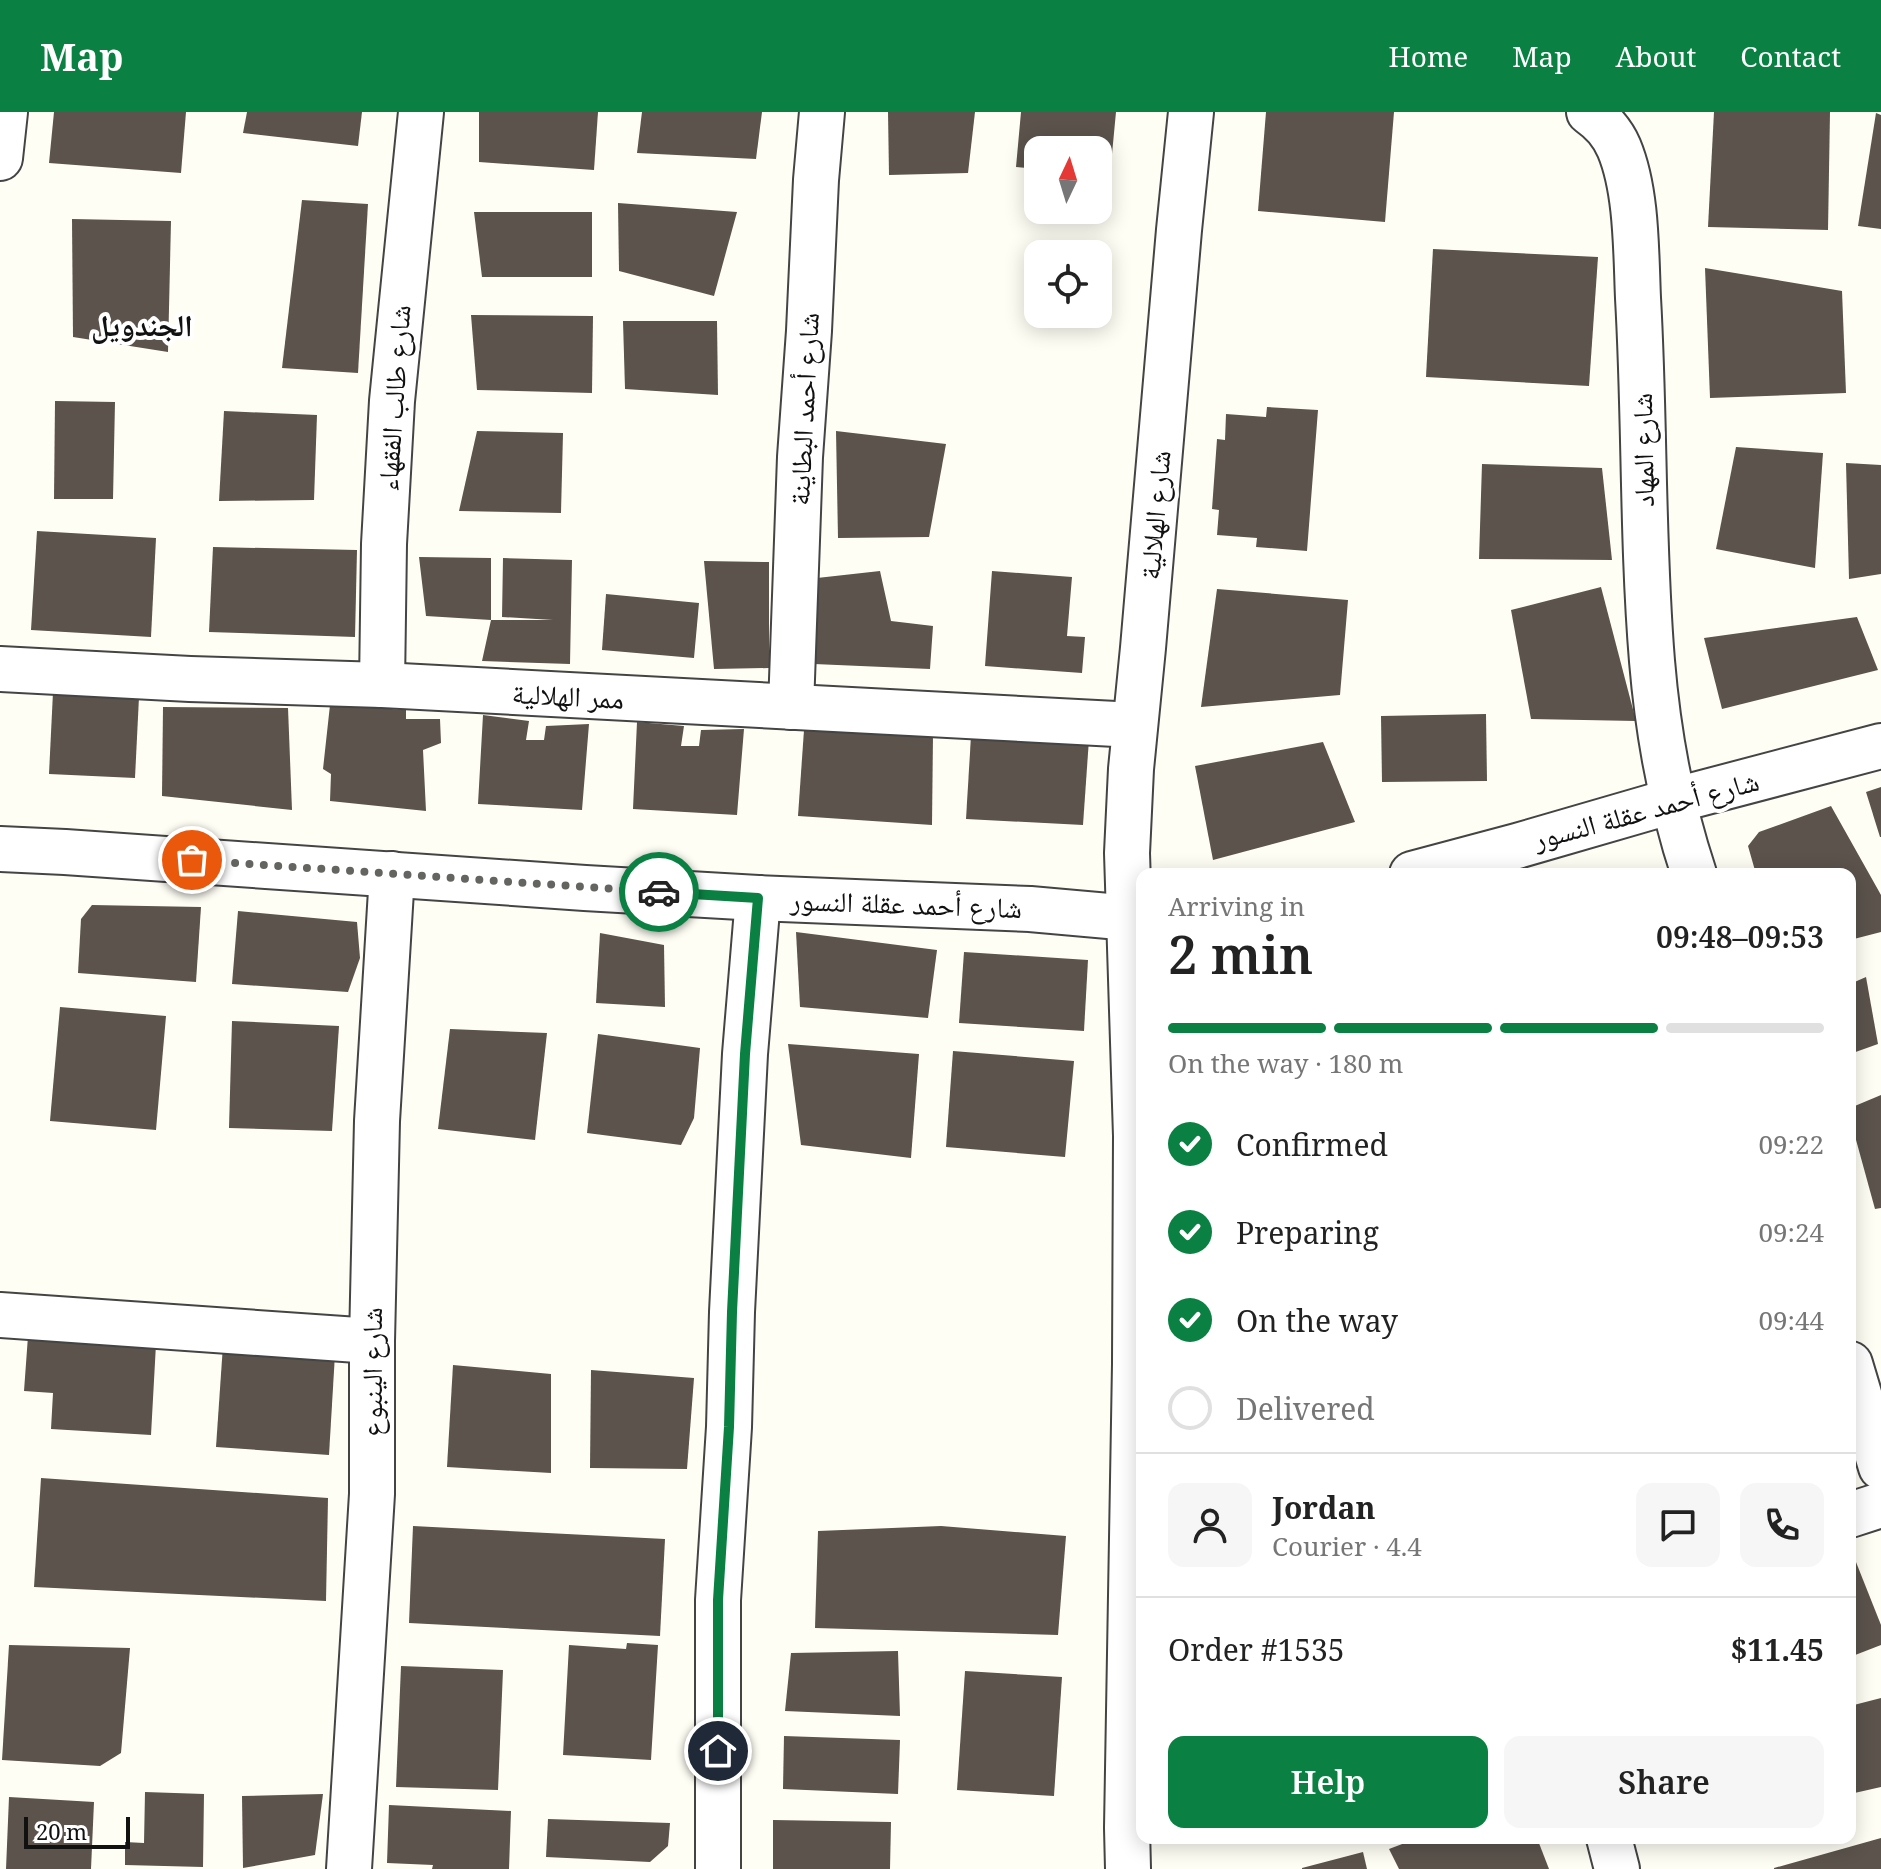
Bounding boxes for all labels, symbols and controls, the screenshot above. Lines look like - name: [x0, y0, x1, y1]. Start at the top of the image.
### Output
- text: Map: [40, 30, 124, 82]
- text: Home: [1389, 37, 1468, 75]
- text: Map: [1512, 37, 1572, 75]
- text: About: [1616, 37, 1696, 75]
- text: Contact: [1740, 37, 1841, 75]
- north arrow: [1024, 136, 1112, 224]
- map controls: [1024, 136, 1112, 328]
- button: locate: [1024, 240, 1112, 328]
- district label: الجندويل: [91, 304, 193, 345]
- street label: شارع طالب الفقهاء: [368, 304, 418, 492]
- street label: شارع أحمد البطاينة: [779, 312, 827, 506]
- street label: شارع المهاد: [1622, 393, 1662, 507]
- street label: شارع الهلالية: [1129, 449, 1179, 581]
- street label: ممر الهلالية: [511, 673, 625, 717]
- street label: شارع أحمد عقلة النسور: [1528, 761, 1763, 858]
- pin: [158, 826, 226, 894]
- icon: bag: [170, 838, 214, 882]
- courier: [619, 852, 699, 932]
- icon: car: [637, 870, 681, 914]
- street label: شارع أحمد عقلة النسور: [788, 880, 1023, 926]
- text: Arriving in: [1168, 888, 1305, 924]
- text: 09:48–09:53: [1656, 916, 1824, 957]
- text: 2 min: [1168, 918, 1313, 989]
- text: On the way · 180 m: [1168, 1045, 1403, 1081]
- icon: check: [1168, 1122, 1212, 1166]
- text: Confirmed: [1236, 1124, 1388, 1165]
- text: 09:22: [1758, 1126, 1824, 1162]
- icon: check: [1168, 1210, 1212, 1254]
- text: Preparing: [1236, 1212, 1379, 1253]
- text: 09:24: [1758, 1214, 1824, 1250]
- icon: check: [1168, 1298, 1212, 1342]
- text: On the way: [1236, 1300, 1398, 1341]
- text: 09:44: [1758, 1302, 1824, 1338]
- street label: شارع الينبوع: [352, 1307, 390, 1437]
- text: Delivered: [1236, 1388, 1375, 1429]
- button: person: [1168, 1483, 1252, 1567]
- button: chat: [1636, 1483, 1720, 1567]
- button: phone: [1740, 1483, 1824, 1567]
- text: Jordan: [1272, 1487, 1375, 1528]
- text: Courier · 4.4: [1272, 1528, 1422, 1564]
- text: Order #1535: [1168, 1629, 1345, 1670]
- text: $11.45: [1730, 1629, 1824, 1670]
- pin: [684, 1717, 752, 1785]
- icon: home: [696, 1729, 740, 1773]
- button: Help: [1168, 1736, 1488, 1828]
- button: Share: [1504, 1736, 1824, 1828]
- scale bar: [24, 1813, 130, 1849]
- text: 20 m: [36, 1816, 87, 1846]

